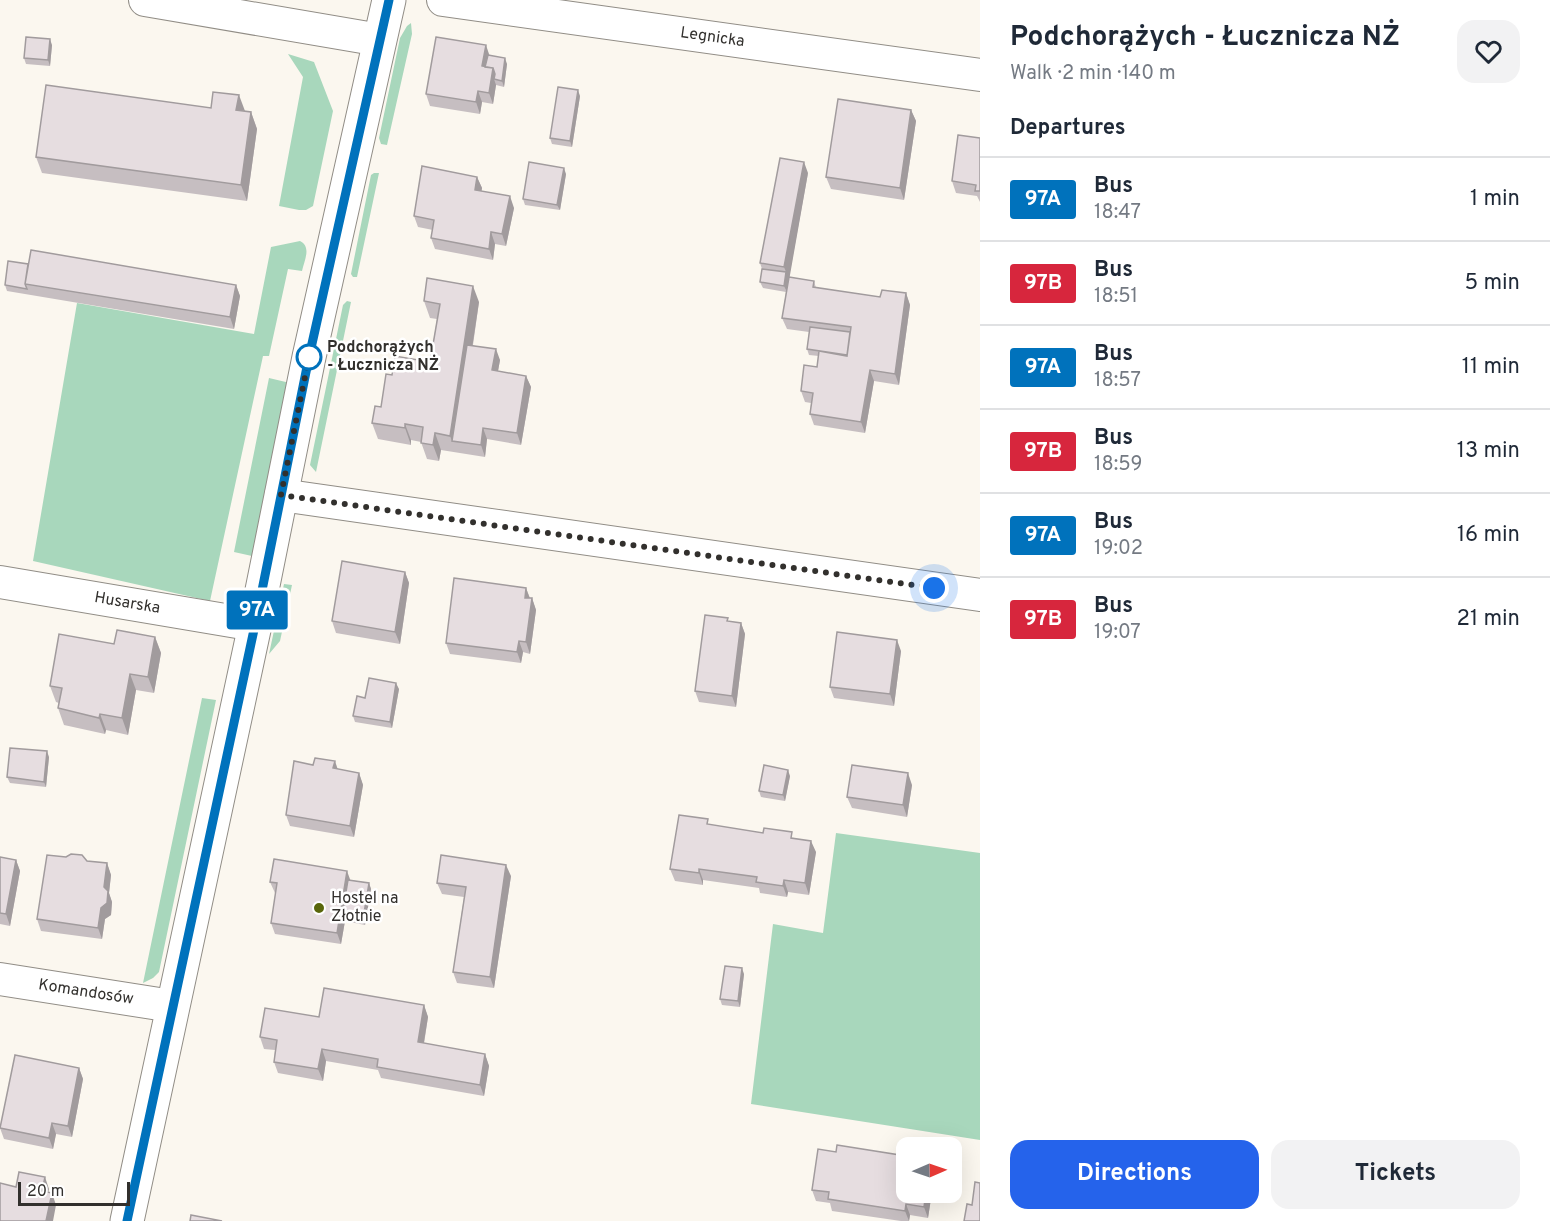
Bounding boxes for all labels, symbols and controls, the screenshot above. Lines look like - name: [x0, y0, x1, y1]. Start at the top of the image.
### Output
- text: Podchorążych - Łucznicza NŻ: [1010, 20, 1400, 56]
- button: heart: [1457, 20, 1520, 83]
- street label: Legnicka: [679, 23, 746, 52]
- text: Walk · 2 min · 140 m: [1010, 61, 1176, 87]
- text: Departures: [1010, 115, 1126, 142]
- text: Bus: [1094, 173, 1133, 200]
- text: 97A: [1025, 186, 1061, 213]
- text: 1 min: [1470, 186, 1520, 213]
- text: 18:47: [1094, 200, 1141, 226]
- text: Bus: [1094, 257, 1133, 284]
- text: 97B: [1024, 270, 1062, 297]
- text: 5 min: [1465, 270, 1520, 297]
- text: 18:51: [1094, 284, 1138, 310]
- place label: Podchorążych - Łucznicza NŻ: [327, 338, 439, 376]
- text: Bus: [1094, 341, 1133, 368]
- marker: Podchorążych - Łucznicza NŻ: [296, 344, 322, 370]
- text: 97A: [1025, 354, 1061, 381]
- text: 11 min: [1462, 354, 1520, 381]
- text: 18:57: [1094, 368, 1141, 394]
- text: Bus: [1094, 425, 1133, 452]
- text: 97B: [1024, 438, 1062, 465]
- text: 13 min: [1457, 438, 1520, 465]
- text: 18:59: [1094, 452, 1142, 478]
- text: Bus: [1094, 509, 1133, 536]
- text: 97A: [1025, 522, 1061, 549]
- text: 16 min: [1457, 522, 1520, 549]
- text: 19:02: [1094, 536, 1143, 562]
- your location: [919, 573, 949, 603]
- street label: Husarska: [93, 588, 162, 619]
- line badge: 97A: [222, 590, 292, 630]
- text: Bus: [1094, 593, 1133, 620]
- text: 97A: [239, 597, 275, 624]
- text: 97B: [1024, 606, 1062, 633]
- text: 21 min: [1457, 606, 1520, 633]
- text: 19:07: [1094, 620, 1141, 646]
- place label: Hostel na Złotnie: [331, 889, 398, 927]
- marker: Hostel na Złotnie: [312, 901, 326, 915]
- street label: Komandosów: [37, 975, 135, 1010]
- north arrow: [896, 1137, 962, 1203]
- map controls: [896, 1137, 962, 1203]
- button: Directions: [1010, 1140, 1259, 1209]
- button: Tickets: [1271, 1140, 1520, 1209]
- scale bar: [18, 1179, 130, 1206]
- text: 20 m: [27, 1182, 64, 1202]

